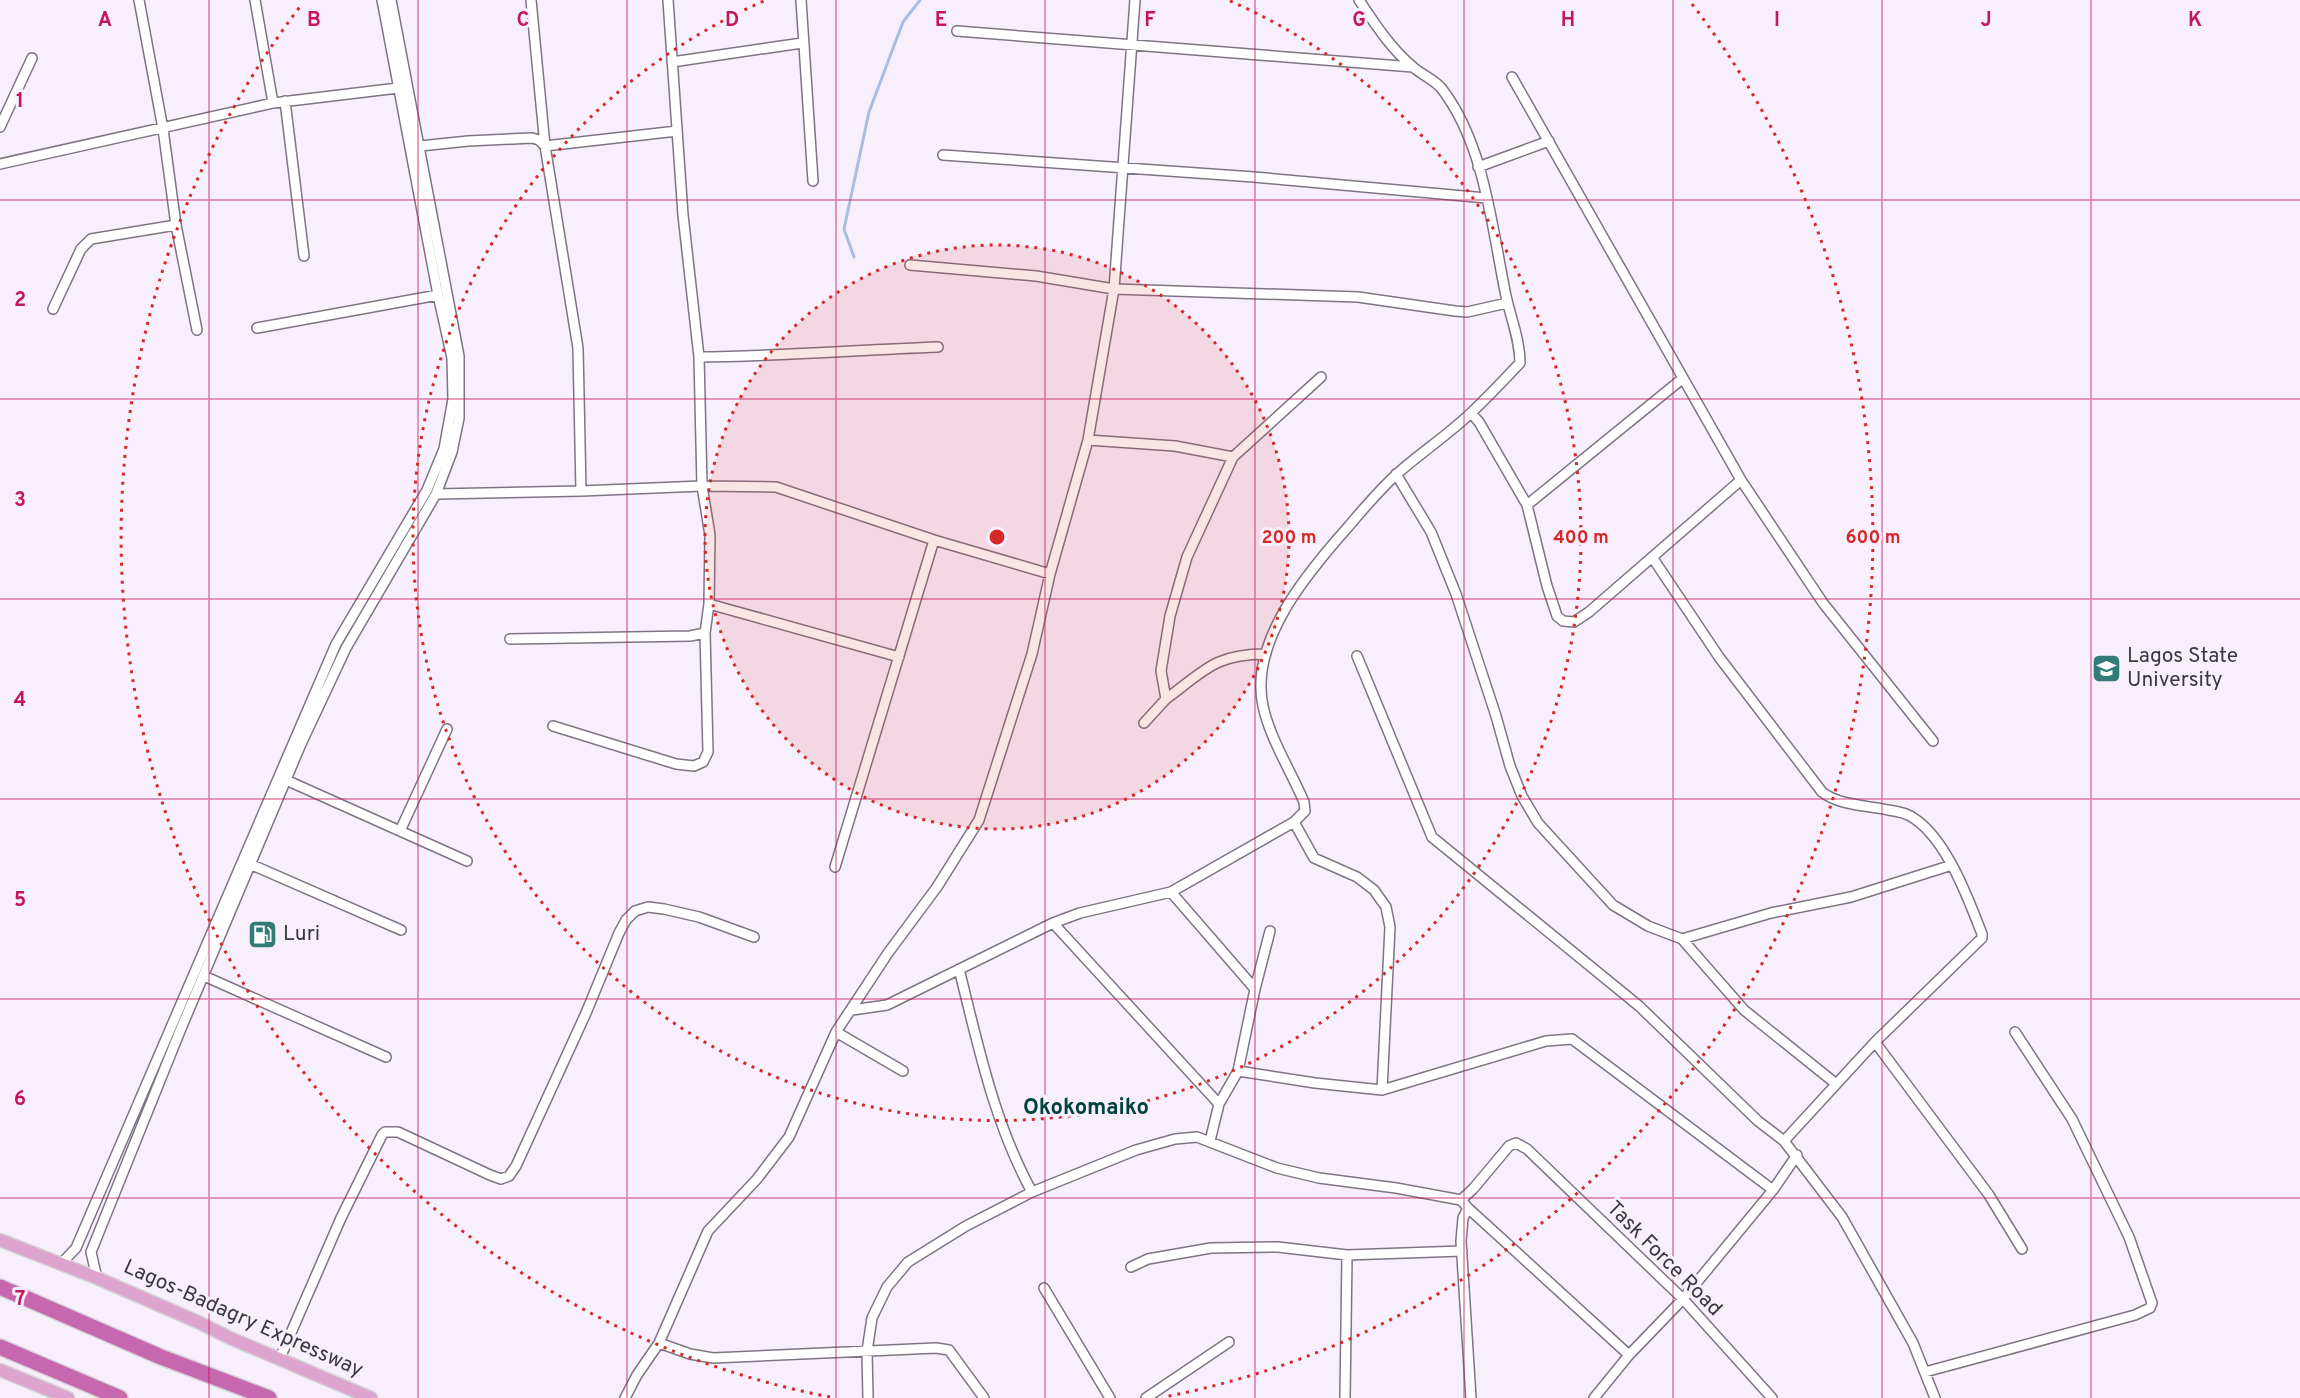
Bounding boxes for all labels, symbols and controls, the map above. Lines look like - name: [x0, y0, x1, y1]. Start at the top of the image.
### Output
- text: A: [98, 8, 112, 34]
- text: B: [307, 8, 321, 34]
- text: C: [517, 8, 529, 34]
- text: D: [725, 8, 739, 34]
- text: E: [935, 8, 947, 34]
- text: F: [1144, 8, 1156, 34]
- text: G: [1352, 8, 1366, 34]
- text: H: [1561, 8, 1575, 34]
- text: I: [1774, 8, 1780, 34]
- text: J: [1980, 8, 1992, 34]
- text: K: [2188, 8, 2202, 34]
- text: 1: [16, 89, 24, 115]
- text: 2: [14, 288, 26, 314]
- text: 3: [14, 488, 26, 514]
- centre of rings: [987, 527, 1007, 547]
- text: 200 m: [1261, 527, 1317, 550]
- text: 400 m: [1553, 527, 1609, 550]
- text: 600 m: [1845, 527, 1901, 550]
- place label: Lagos State University: [2127, 643, 2238, 694]
- school or university icon: Lagos State University: [2090, 652, 2122, 684]
- text: 4: [14, 688, 26, 714]
- text: 5: [14, 888, 26, 914]
- fuel station icon: Luri: [246, 918, 278, 950]
- place label: Luri: [283, 921, 320, 948]
- text: 6: [14, 1087, 26, 1113]
- district label: Okokomaiko: [1023, 1095, 1149, 1122]
- street label: Task Force Road: [1600, 1195, 1728, 1323]
- street label: Lagos-Badagry Expressway: [119, 1254, 367, 1384]
- text: 7: [15, 1287, 25, 1313]

